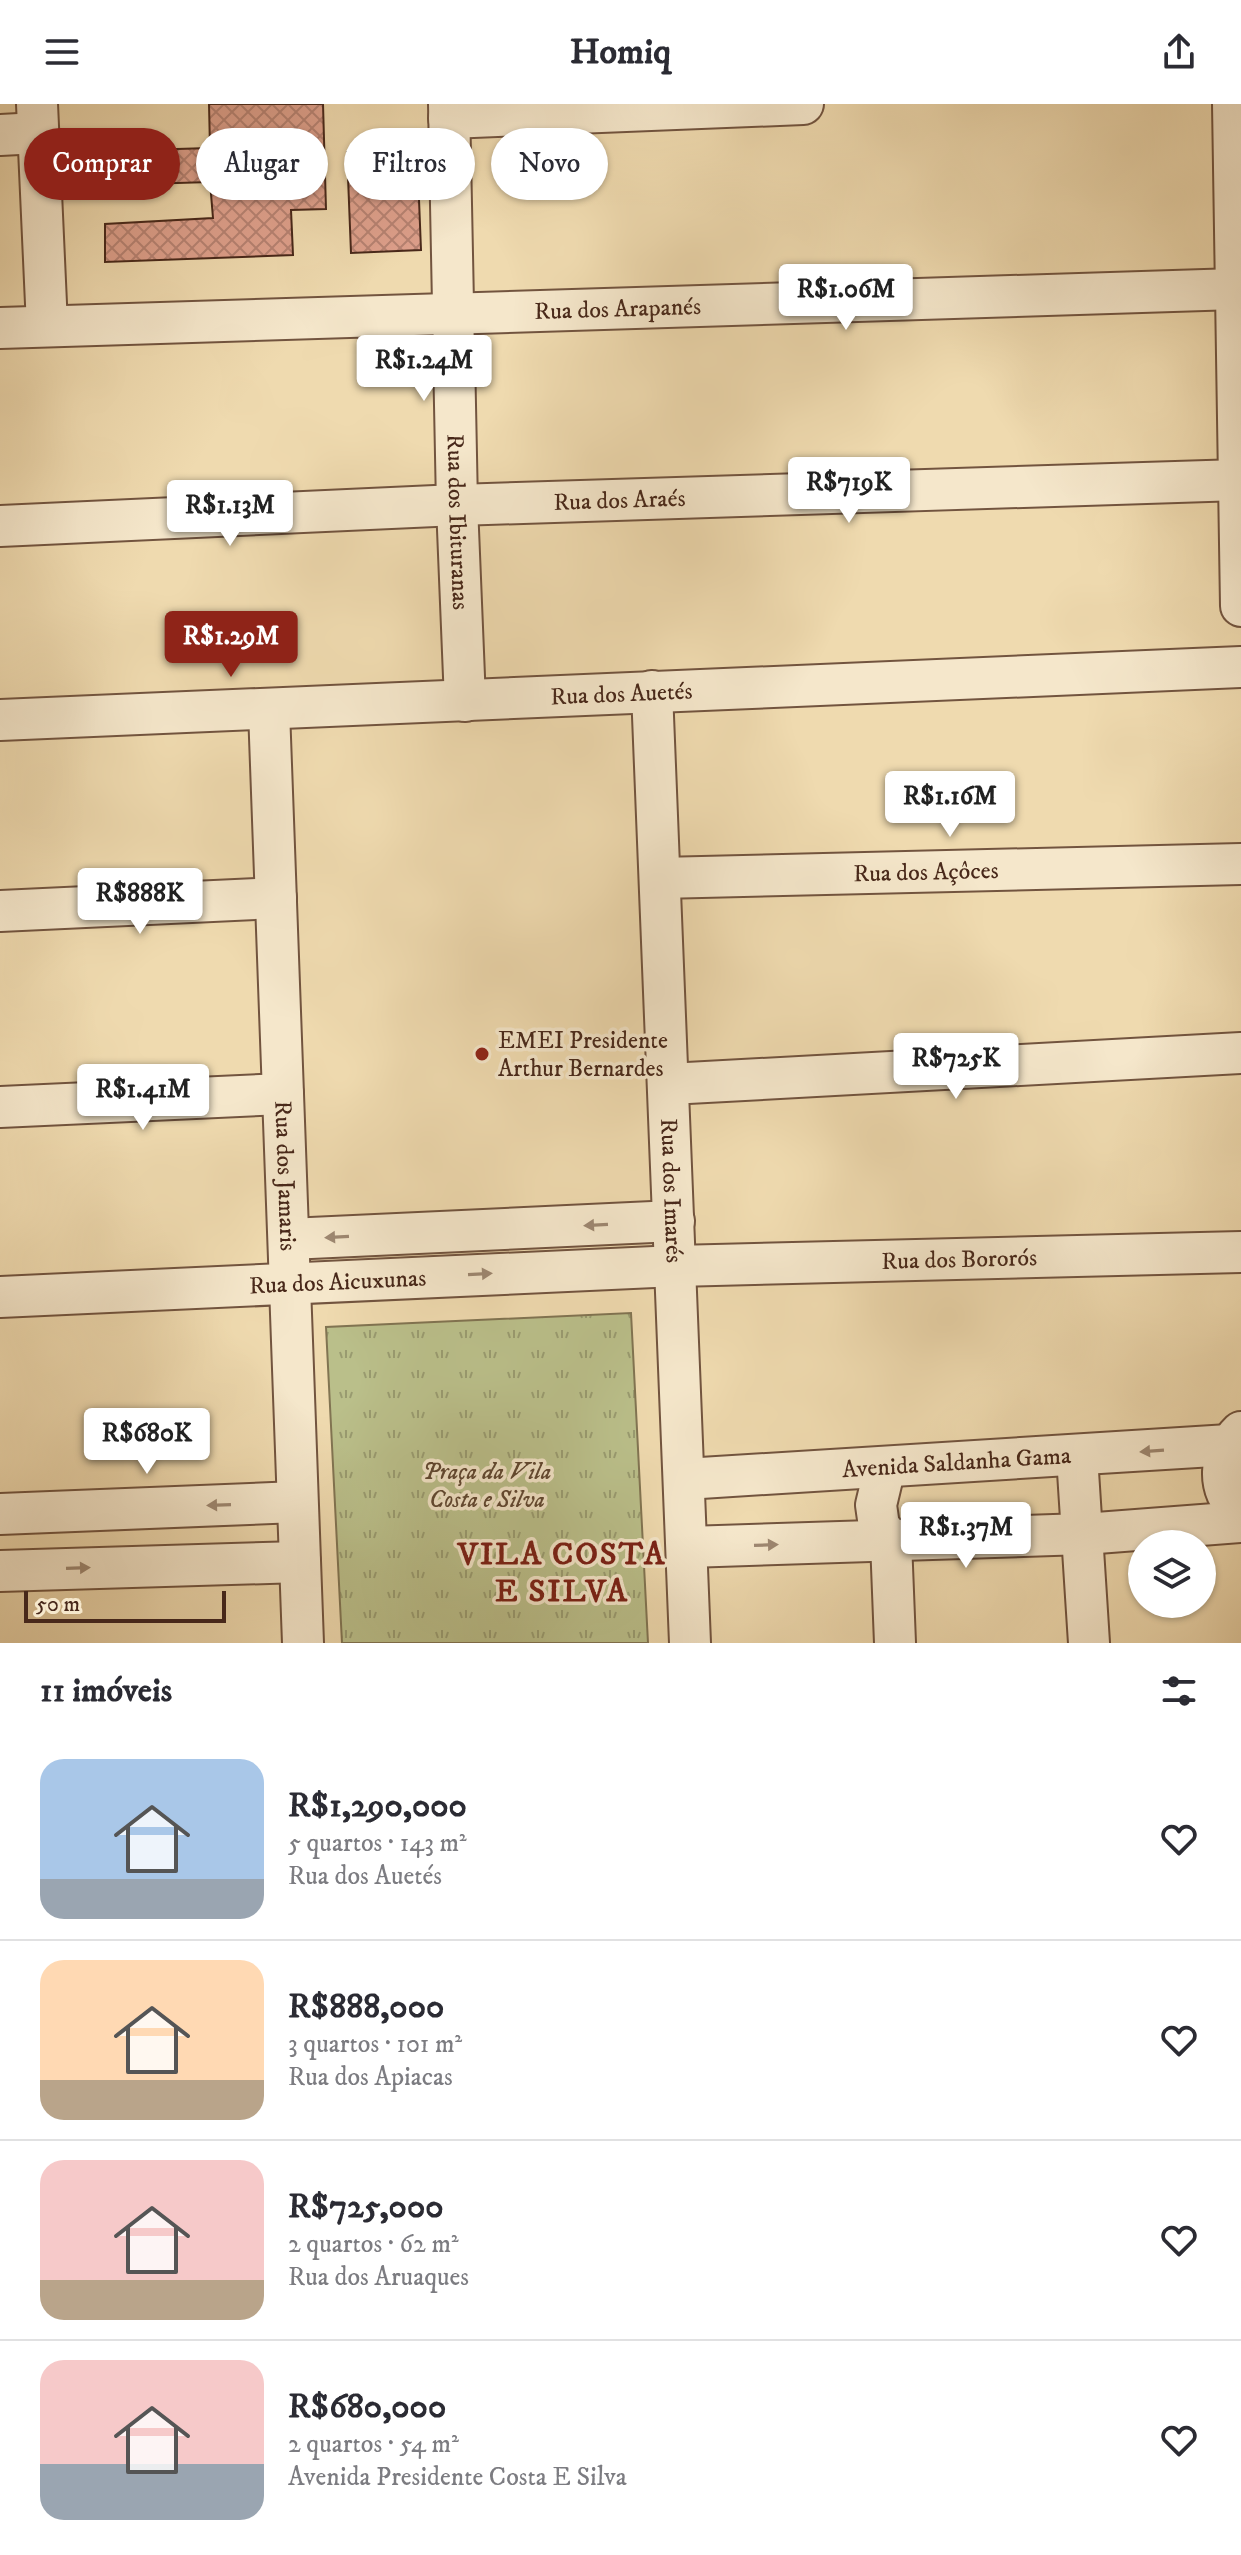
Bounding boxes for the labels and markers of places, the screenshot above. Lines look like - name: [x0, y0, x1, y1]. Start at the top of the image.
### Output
- pin: R$1.06M: [772, 264, 920, 332]
- pin: R$1.24M: [350, 335, 498, 403]
- pin: R$719K: [784, 457, 914, 525]
- pin: R$1.13M: [156, 480, 304, 548]
- pin: R$1.29M: [157, 611, 305, 679]
- pin: R$1.16M: [876, 771, 1024, 839]
- pin: R$888K: [75, 868, 205, 936]
- place label: EMEI Presidente Arthur Bernardes: [498, 1026, 668, 1084]
- pin: R$725K: [891, 1033, 1021, 1101]
- marker: EMEI Presidente Arthur Bernardes: [473, 1045, 491, 1063]
- pin: R$1.41M: [69, 1064, 217, 1132]
- pin: R$680K: [82, 1408, 212, 1476]
- pin: R$1.37M: [892, 1502, 1040, 1570]

